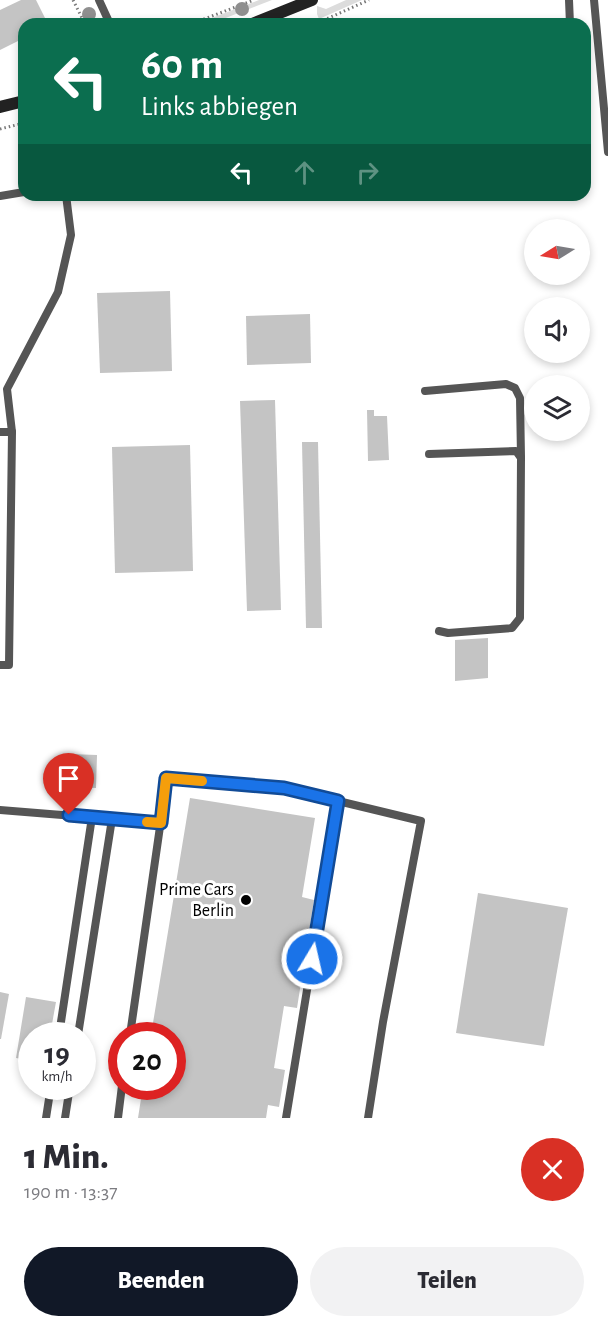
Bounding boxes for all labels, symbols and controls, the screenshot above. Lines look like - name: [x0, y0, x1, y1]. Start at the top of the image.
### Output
- icon: left: [42, 42, 120, 120]
- text: 60 m: [141, 44, 223, 86]
- text: Links abbiegen: [141, 93, 298, 120]
- icon: left: [225, 156, 258, 189]
- icon: ahead: [288, 156, 321, 189]
- icon: right: [351, 156, 384, 189]
- north arrow: [524, 219, 590, 285]
- map controls: [524, 219, 590, 441]
- button: sound: [524, 297, 590, 363]
- button: layers: [524, 375, 590, 441]
- pin: [43, 753, 94, 815]
- icon: arrive: [52, 762, 85, 795]
- place label: Prime Cars Berlin: [159, 881, 234, 920]
- marker: Prime Cars Berlin: [239, 893, 253, 907]
- position arrow: [280, 927, 344, 991]
- speed limit sign: 20: [108, 1022, 186, 1100]
- text: 19: [44, 1039, 70, 1069]
- text: km/h: [42, 1069, 72, 1084]
- button: close: [521, 1138, 584, 1201]
- text: 1 Min.: [24, 1139, 109, 1175]
- text: 190 m · 13:37: [24, 1182, 118, 1202]
- button: Beenden: [24, 1247, 298, 1316]
- button: Teilen: [310, 1247, 584, 1316]

